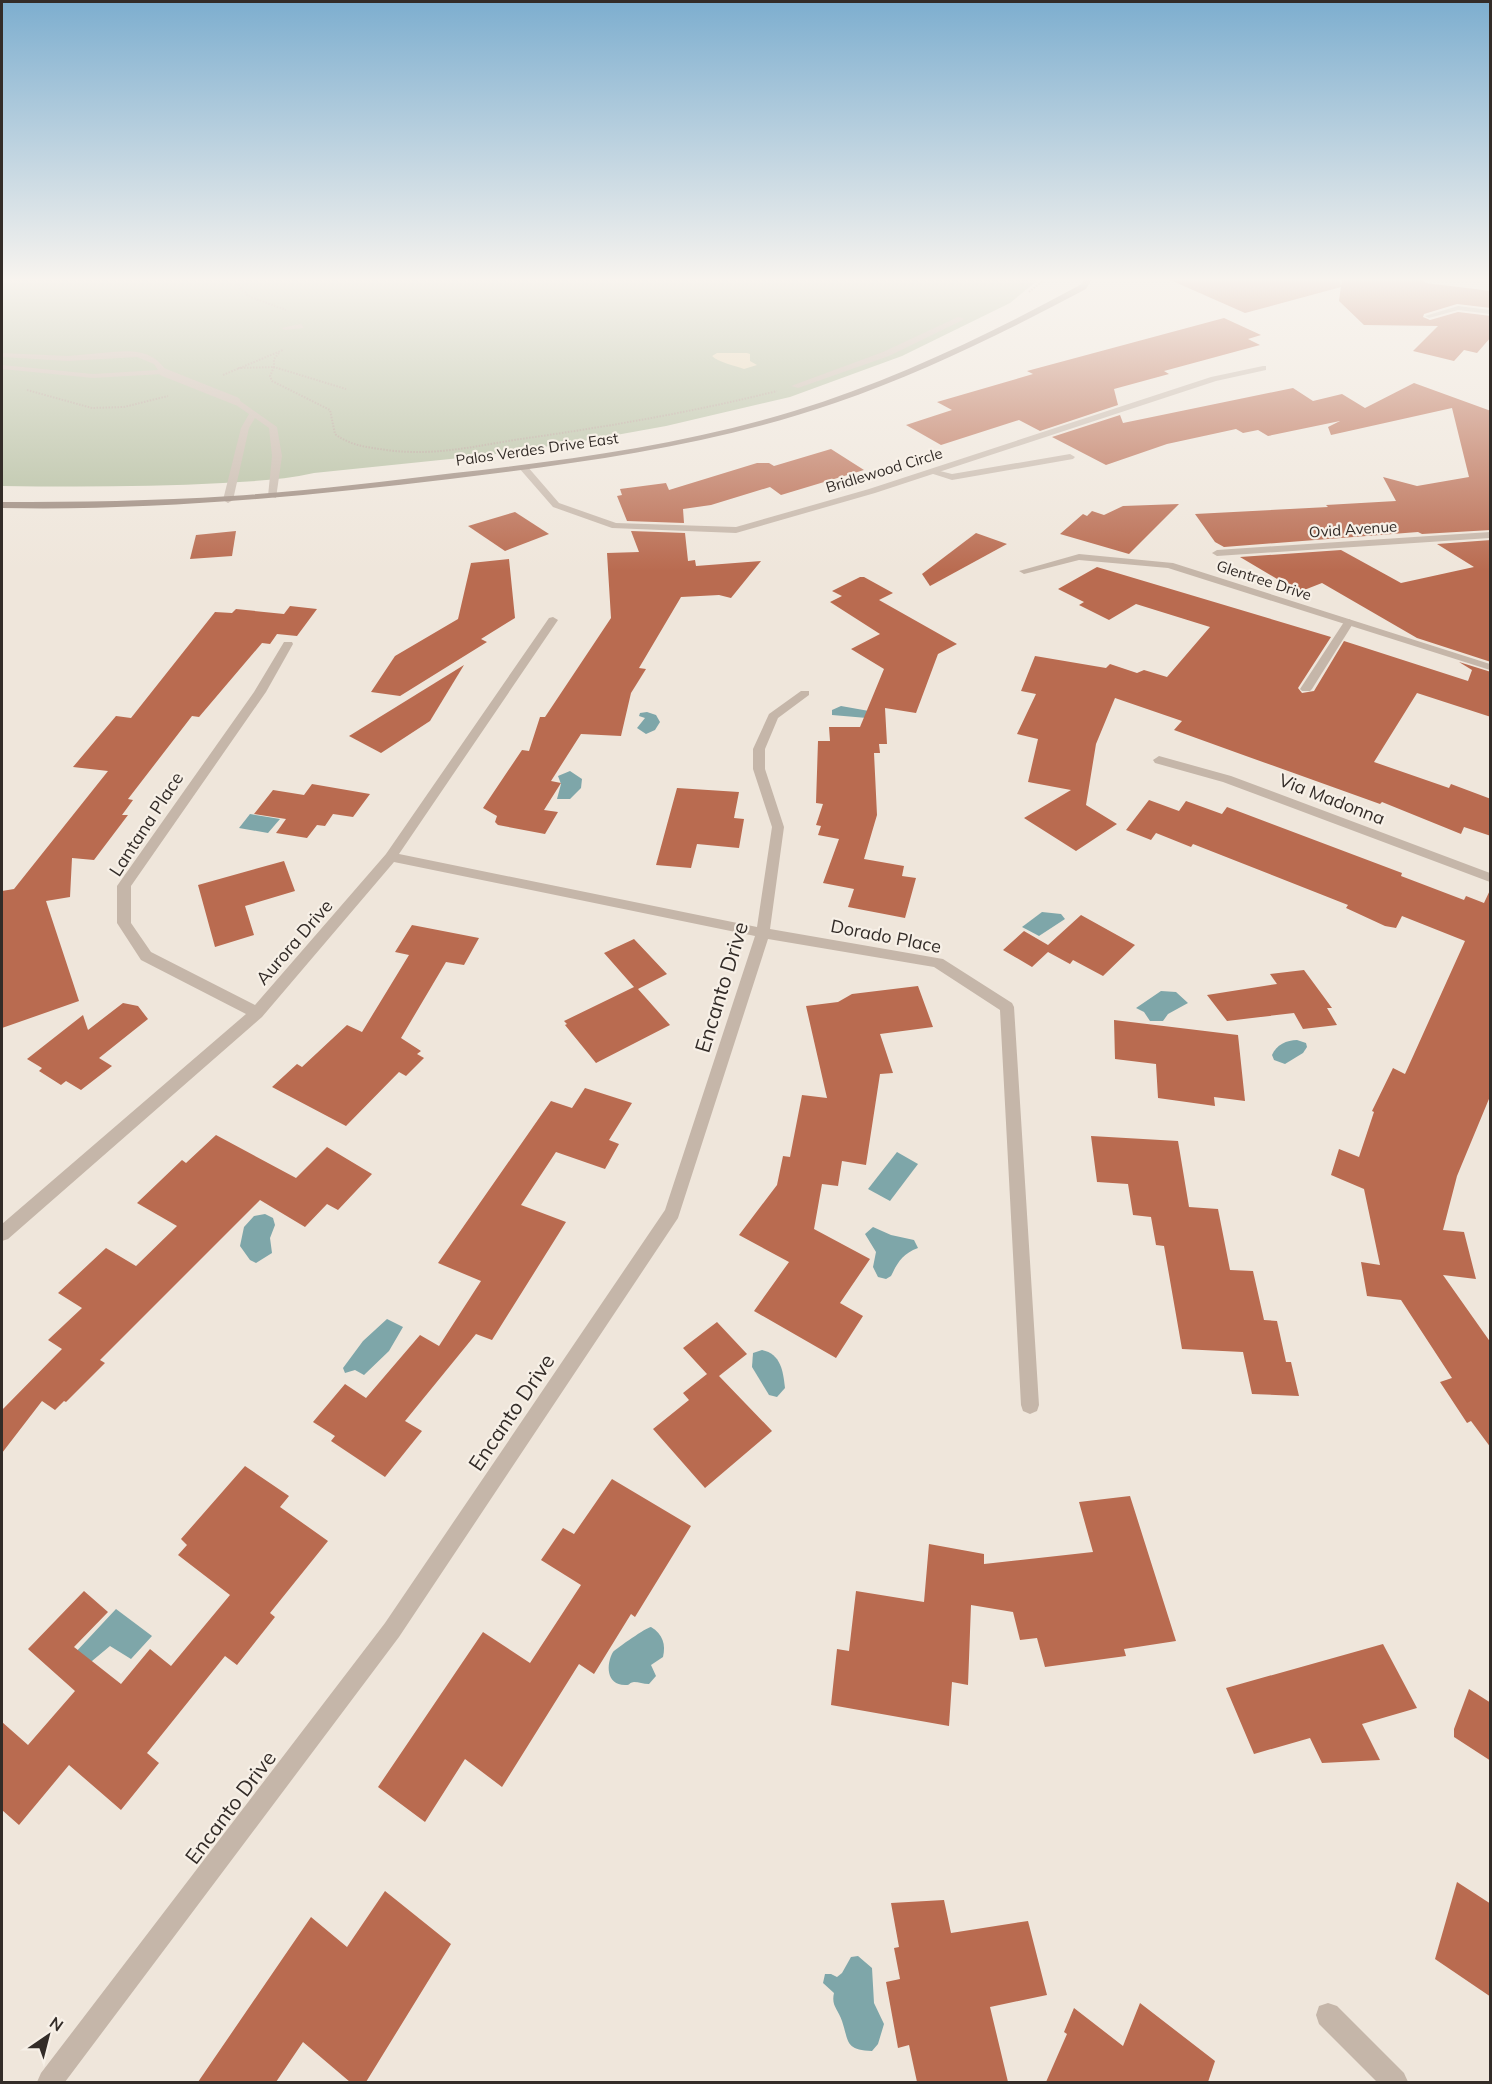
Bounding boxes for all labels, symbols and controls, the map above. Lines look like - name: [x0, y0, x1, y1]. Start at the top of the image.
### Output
- street label: Palos Verdes Drive East: [454, 428, 620, 470]
- street label: Bridlewood Circle: [823, 443, 945, 497]
- street label: Ovid Avenue: [1308, 516, 1398, 542]
- street label: Glentree Drive: [1214, 556, 1314, 604]
- street label: Lantana Place: [104, 768, 188, 880]
- street label: Via Madonna: [1276, 768, 1388, 830]
- street label: Aurora Drive: [251, 895, 337, 989]
- street label: Dorado Place: [829, 914, 943, 958]
- street label: Encanto Drive: [689, 918, 753, 1056]
- street label: Encanto Drive: [462, 1349, 560, 1475]
- street label: Encanto Drive: [179, 1745, 281, 1869]
- north arrow: [18, 2006, 78, 2066]
- text: N: [46, 2012, 67, 2035]

